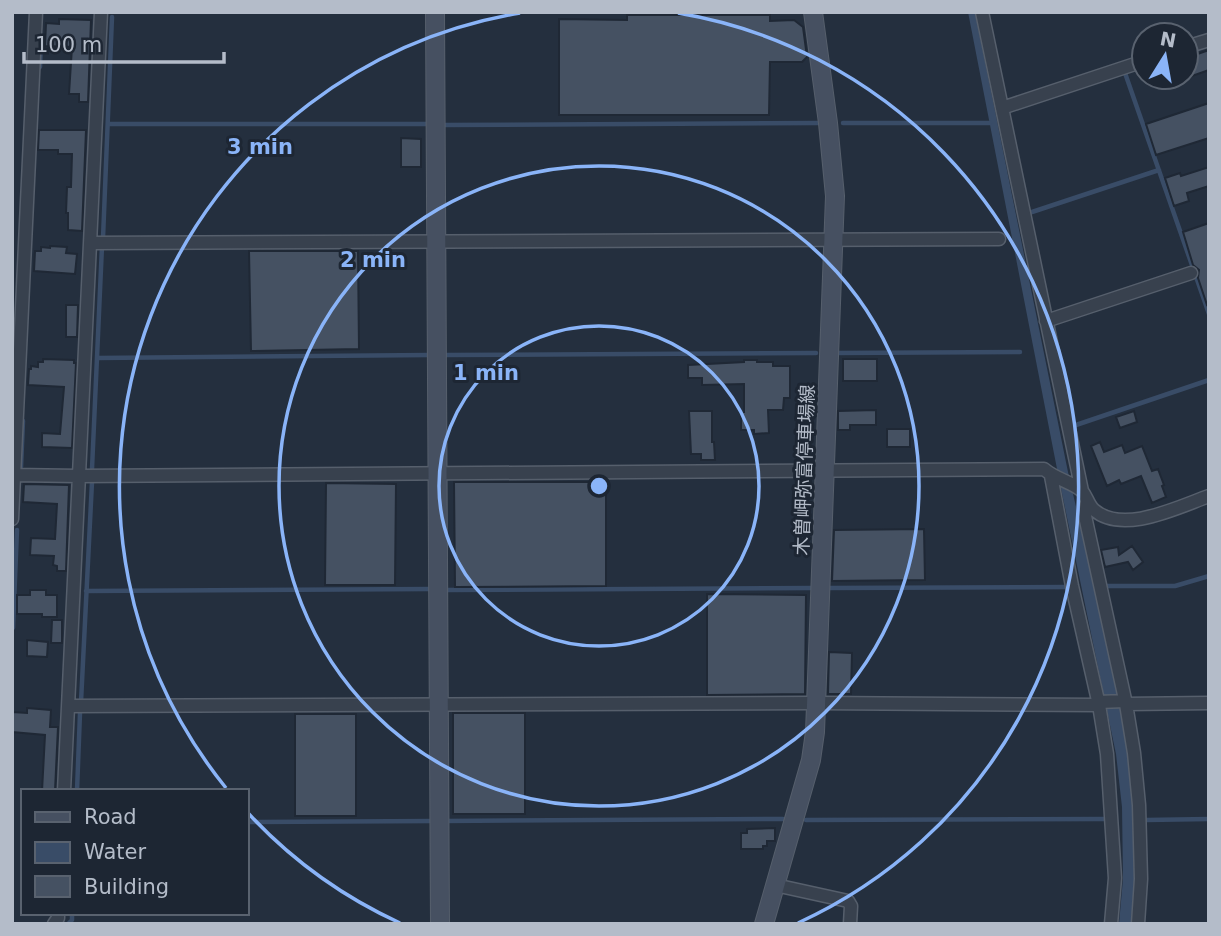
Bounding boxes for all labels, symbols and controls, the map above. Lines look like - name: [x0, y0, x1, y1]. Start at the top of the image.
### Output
- scale bar: [24, 21, 224, 65]
- north arrow: [1130, 21, 1200, 91]
- text: N: [1158, 27, 1178, 52]
- text: 100 m: [35, 33, 102, 57]
- text: 3 min: [227, 135, 293, 159]
- text: 2 min: [340, 248, 406, 272]
- text: 1 min: [453, 361, 519, 385]
- street label: 木曽岬弥富停車場線: [790, 384, 818, 556]
- centre of rings: [587, 474, 611, 498]
- legend: [21, 789, 248, 915]
- text: Road: [84, 805, 137, 829]
- text: Water: [84, 840, 146, 864]
- text: Building: [84, 875, 169, 899]

